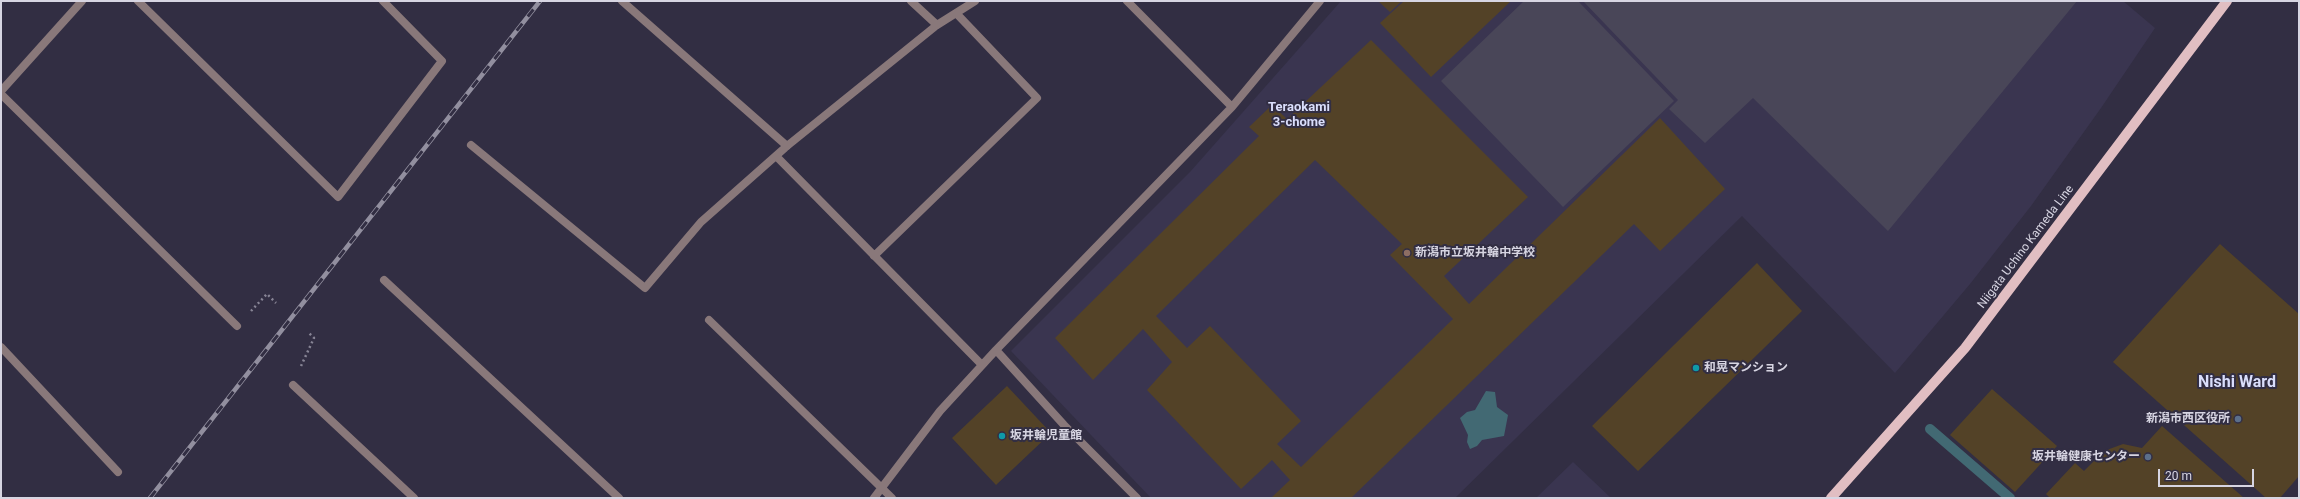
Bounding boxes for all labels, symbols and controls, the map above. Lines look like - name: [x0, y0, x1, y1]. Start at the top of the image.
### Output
- district label: Teraokami 3-chome: [1268, 100, 1330, 131]
- street label: Niigata Uchino Kameda Line: [1975, 182, 2077, 312]
- place label: 新潟市立坂井輪中学校: [1415, 246, 1535, 260]
- marker: 新潟市立坂井輪中学校: [1402, 248, 1412, 258]
- place label: 和晃マンション: [1704, 361, 1788, 375]
- marker: 和晃マンション: [1691, 363, 1701, 373]
- district label: Nishi Ward: [2198, 373, 2276, 393]
- place label: 新潟市西区役所: [2146, 412, 2230, 426]
- marker: 新潟市西区役所: [2233, 414, 2243, 424]
- place label: 坂井輪児童館: [1010, 429, 1082, 443]
- marker: 坂井輪児童館: [997, 431, 1007, 441]
- place label: 坂井輪健康センター: [2032, 450, 2140, 464]
- marker: 坂井輪健康センター: [2143, 452, 2153, 462]
- scale bar: [2160, 461, 2256, 487]
- text: 20 m: [2165, 469, 2192, 483]

